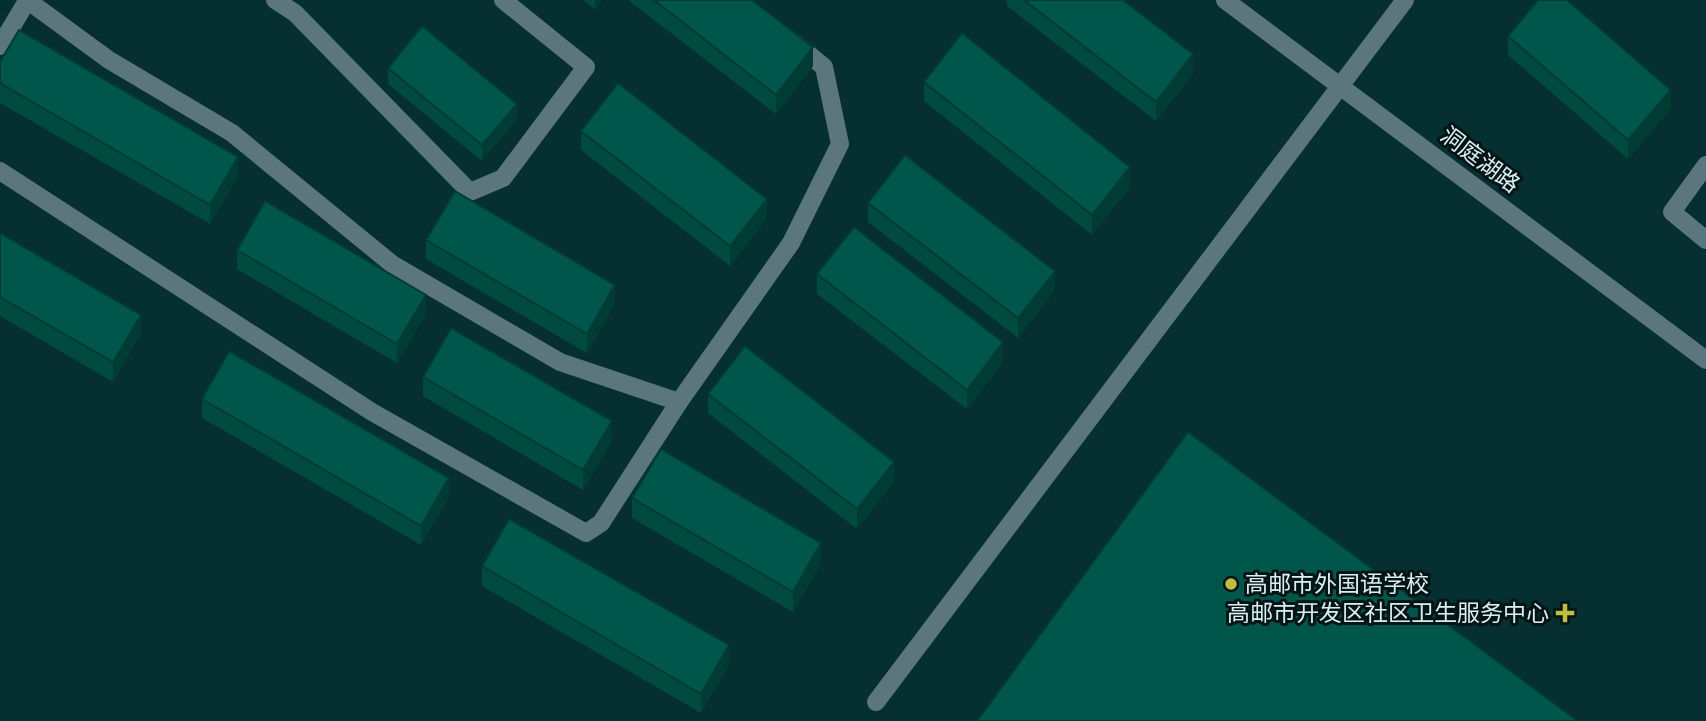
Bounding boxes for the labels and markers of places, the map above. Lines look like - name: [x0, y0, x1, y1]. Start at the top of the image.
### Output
- place label: 高邮市外国语学校: [1245, 569, 1429, 600]
- marker: 高邮市外国语学校: [1223, 576, 1239, 592]
- place label: 高邮市开发区社区卫生服务中心: [1227, 598, 1549, 629]
- marker: 高邮市开发区社区卫生服务中心: [1555, 603, 1575, 623]

